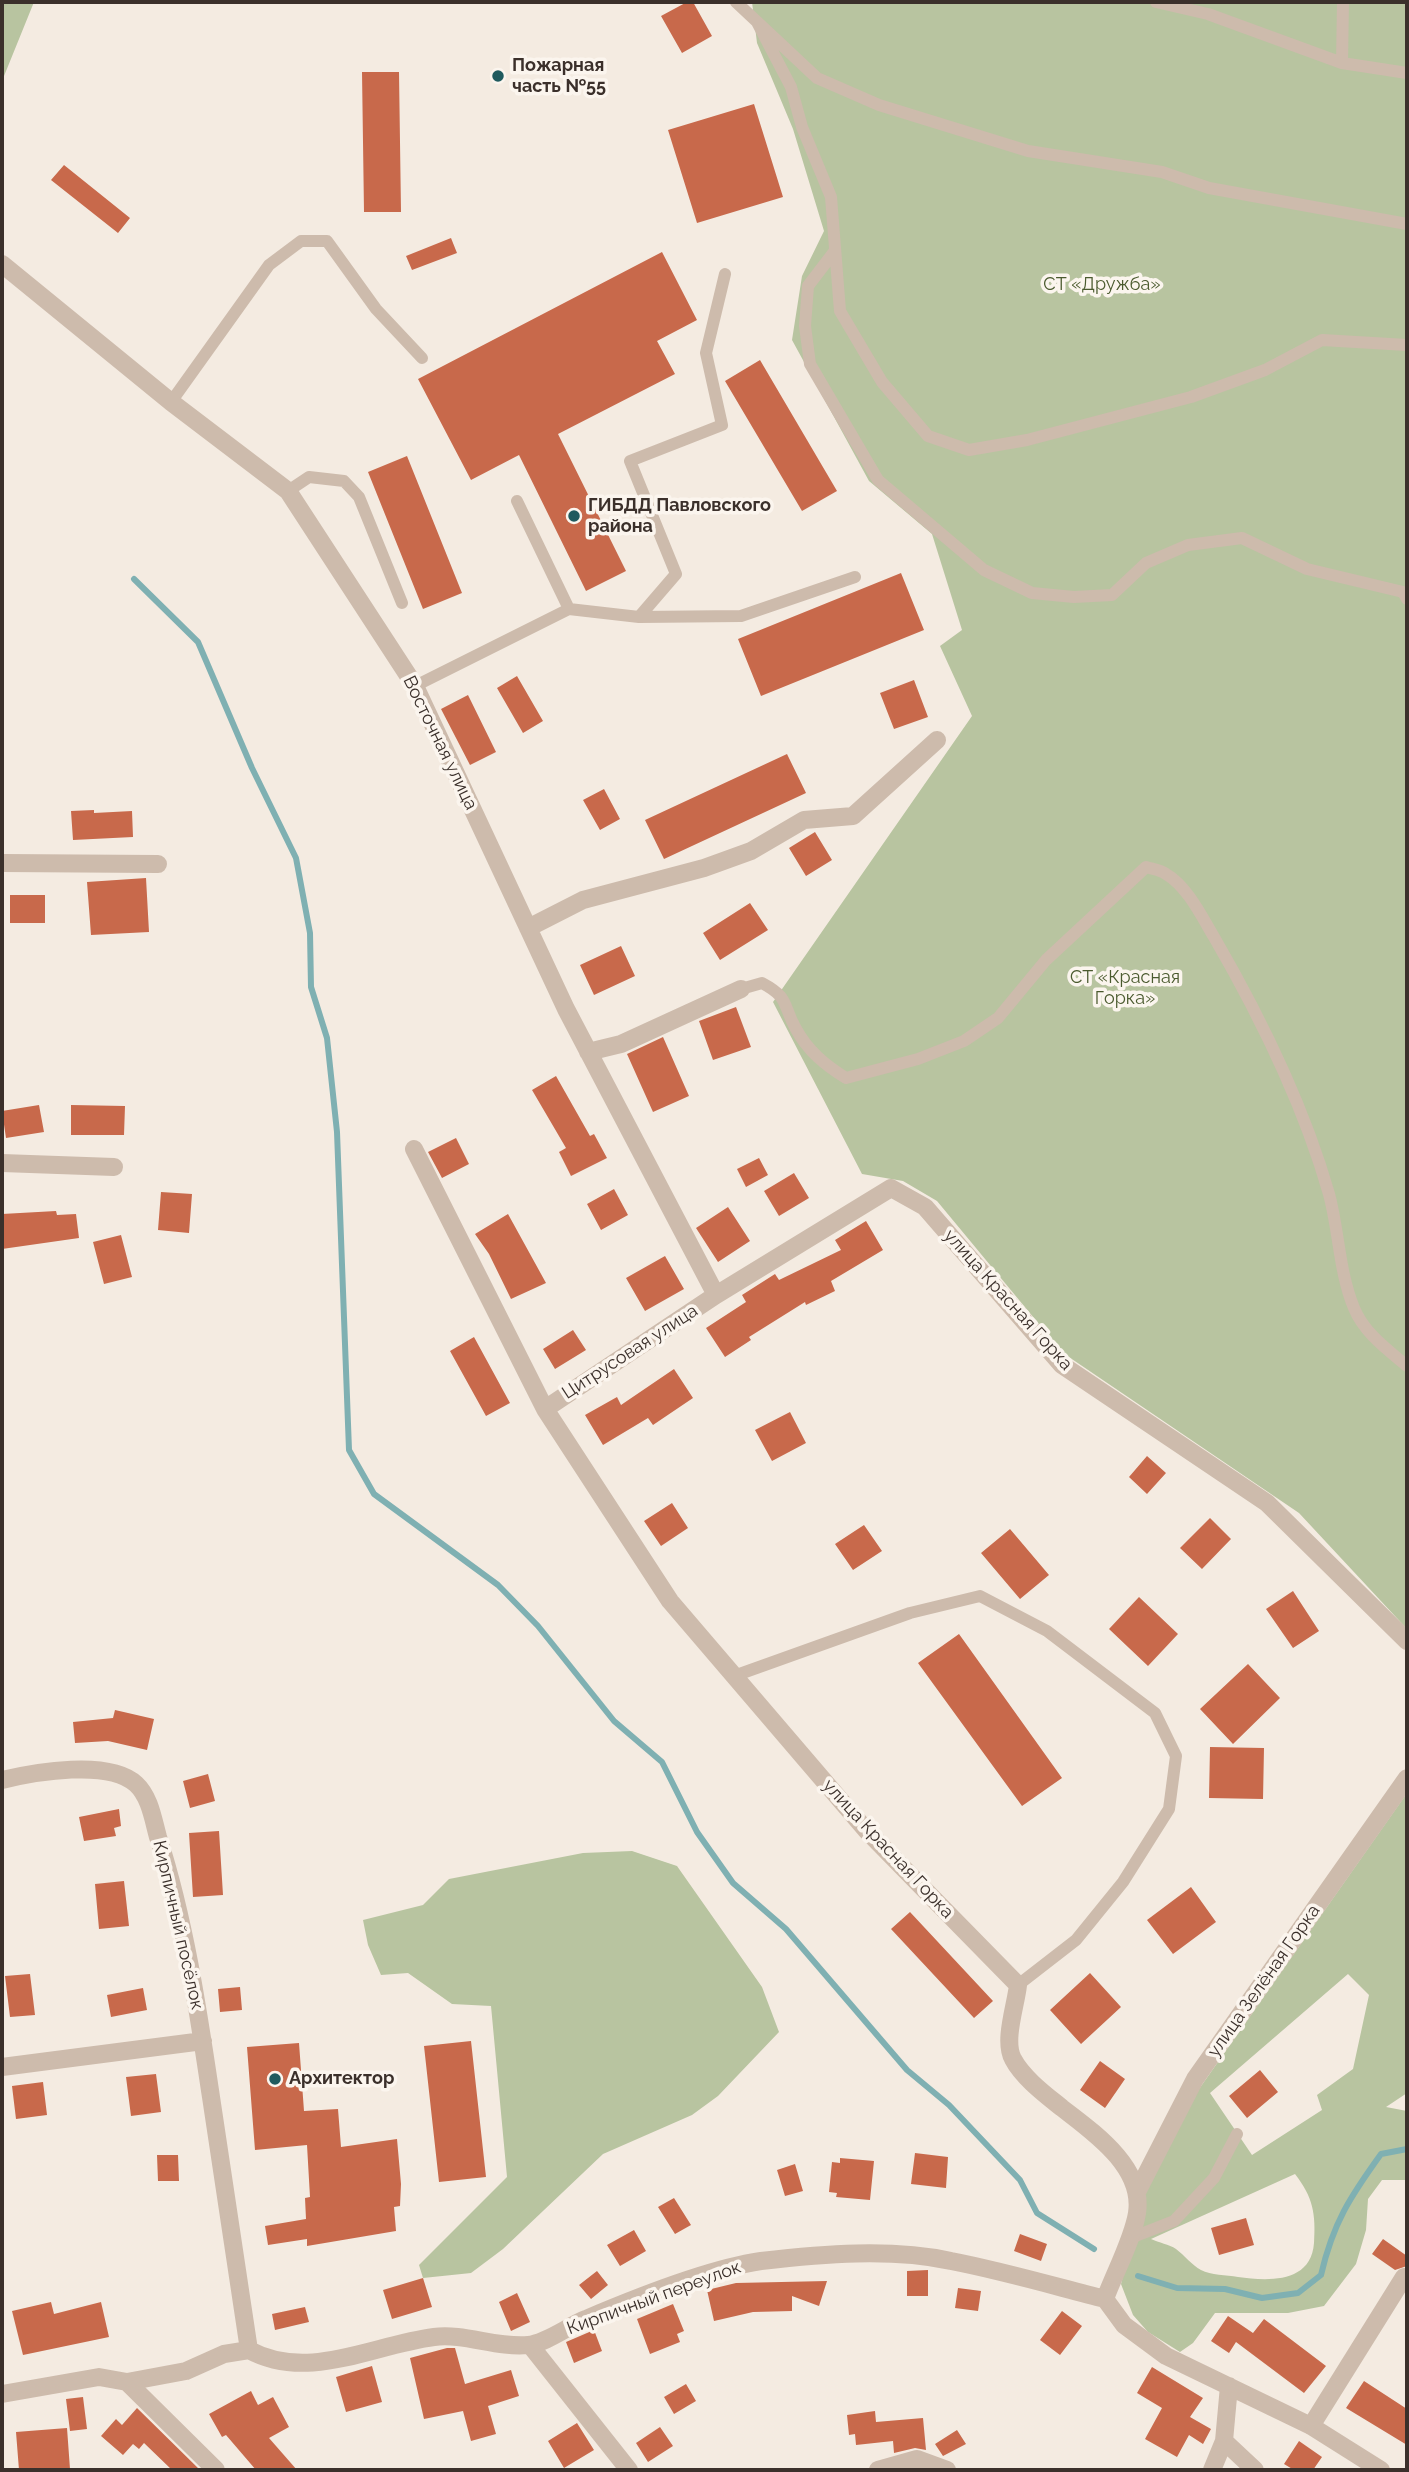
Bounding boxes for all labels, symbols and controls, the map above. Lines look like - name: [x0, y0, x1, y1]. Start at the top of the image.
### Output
- place label: Пожарная часть №55: [512, 55, 606, 98]
- marker: Пожарная часть №55: [490, 68, 506, 84]
- park label: СТ «Дружба»: [1043, 274, 1161, 296]
- place label: ГИБДД Павловского района: [588, 495, 771, 538]
- marker: ГИБДД Павловского района: [566, 508, 582, 524]
- street label: Восточная улица: [398, 673, 482, 813]
- park label: СТ «Красная Горка»: [1070, 967, 1180, 1010]
- street label: улица Красная Горка: [939, 1225, 1077, 1375]
- street label: Цитрусовая улица: [558, 1300, 702, 1404]
- street label: улица Красная Горка: [818, 1775, 958, 1923]
- street label: Кирпичный посёлок: [148, 1838, 208, 2012]
- street label: улица Зелёная Горка: [1203, 1901, 1325, 2061]
- place label: Архитектор: [289, 2068, 394, 2090]
- marker: Архитектор: [267, 2071, 283, 2087]
- street label: Кирпичный переулок: [564, 2256, 744, 2340]

